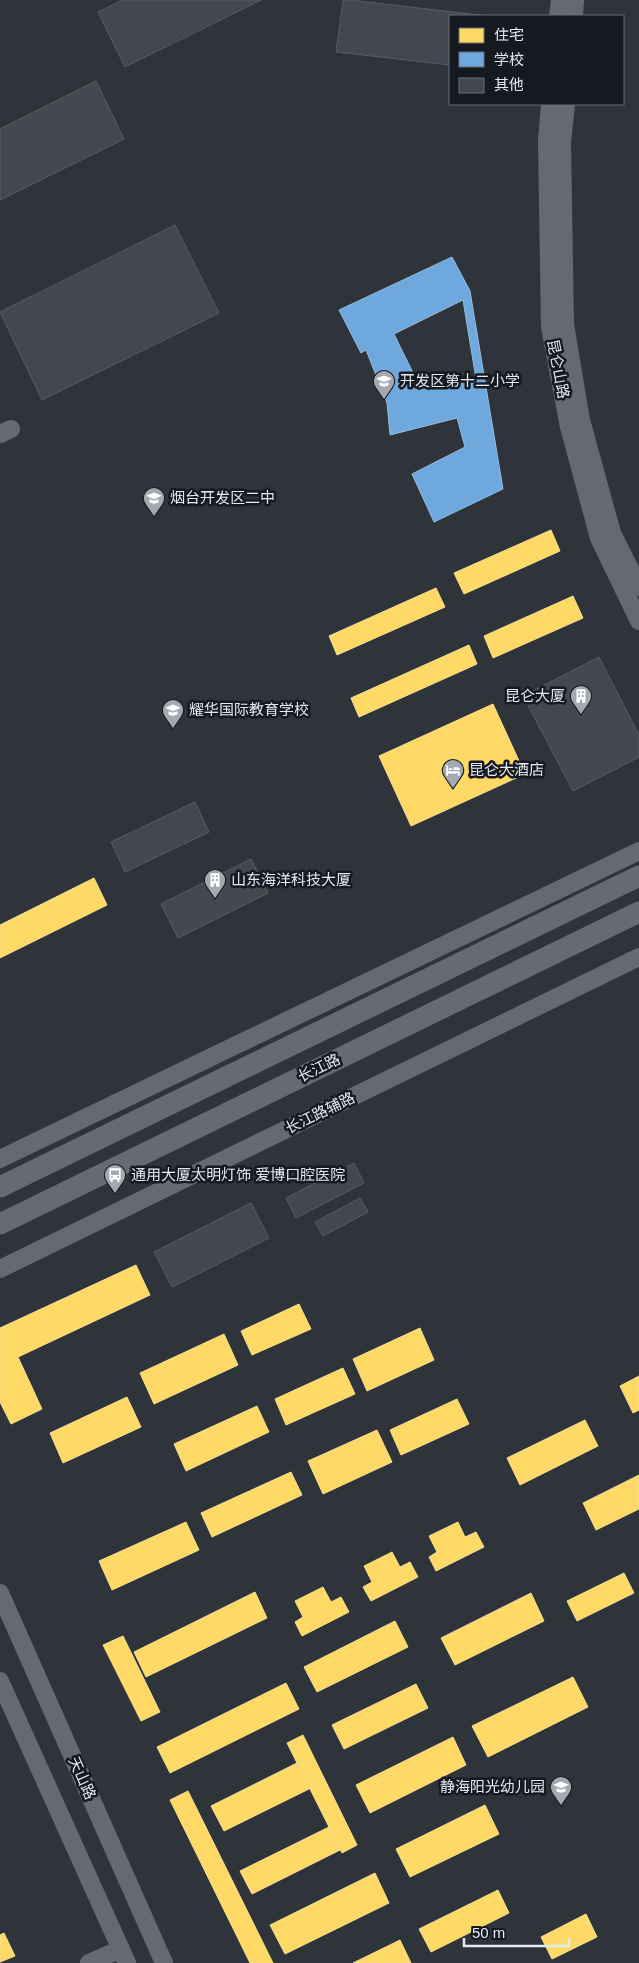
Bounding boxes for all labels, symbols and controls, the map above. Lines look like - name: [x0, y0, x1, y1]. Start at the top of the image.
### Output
- legend: [449, 15, 624, 105]
- text: 住宅: [494, 26, 524, 43]
- text: 学校: [494, 51, 524, 68]
- text: 其他: [494, 76, 524, 93]
- street label: 昆仑山路: [544, 338, 573, 400]
- school or university icon: 开发区第十二小学: [372, 369, 396, 400]
- place label: 开发区第十二小学: [400, 372, 520, 389]
- school or university icon: 烟台开发区二中: [142, 486, 166, 517]
- place label: 烟台开发区二中: [170, 489, 275, 506]
- building icon: 昆仑大厦: [569, 684, 593, 715]
- place label: 昆仑大厦: [505, 687, 565, 704]
- school or university icon: 耀华国际教育学校: [161, 698, 185, 729]
- place label: 耀华国际教育学校: [189, 701, 309, 718]
- hotel icon: 昆仑大酒店: [441, 758, 465, 789]
- place label: 昆仑大酒店: [469, 761, 544, 778]
- building icon: 山东海洋科技大厦: [203, 868, 227, 899]
- place label: 山东海洋科技大厦: [231, 871, 351, 888]
- street label: 长江路: [295, 1050, 343, 1085]
- street label: 长江路辅路: [282, 1088, 357, 1137]
- bus stop icon: 通用大厦太明灯饰 爱博口腔医院: [103, 1163, 127, 1194]
- place label: 通用大厦太明灯饰 爱博口腔医院: [131, 1166, 345, 1183]
- street label: 天山路: [66, 1754, 99, 1802]
- school or university icon: 静海阳光幼儿园: [549, 1775, 573, 1806]
- place label: 静海阳光幼儿园: [440, 1778, 545, 1795]
- scale bar: [464, 1916, 569, 1948]
- text: 50 m: [472, 1924, 505, 1941]

